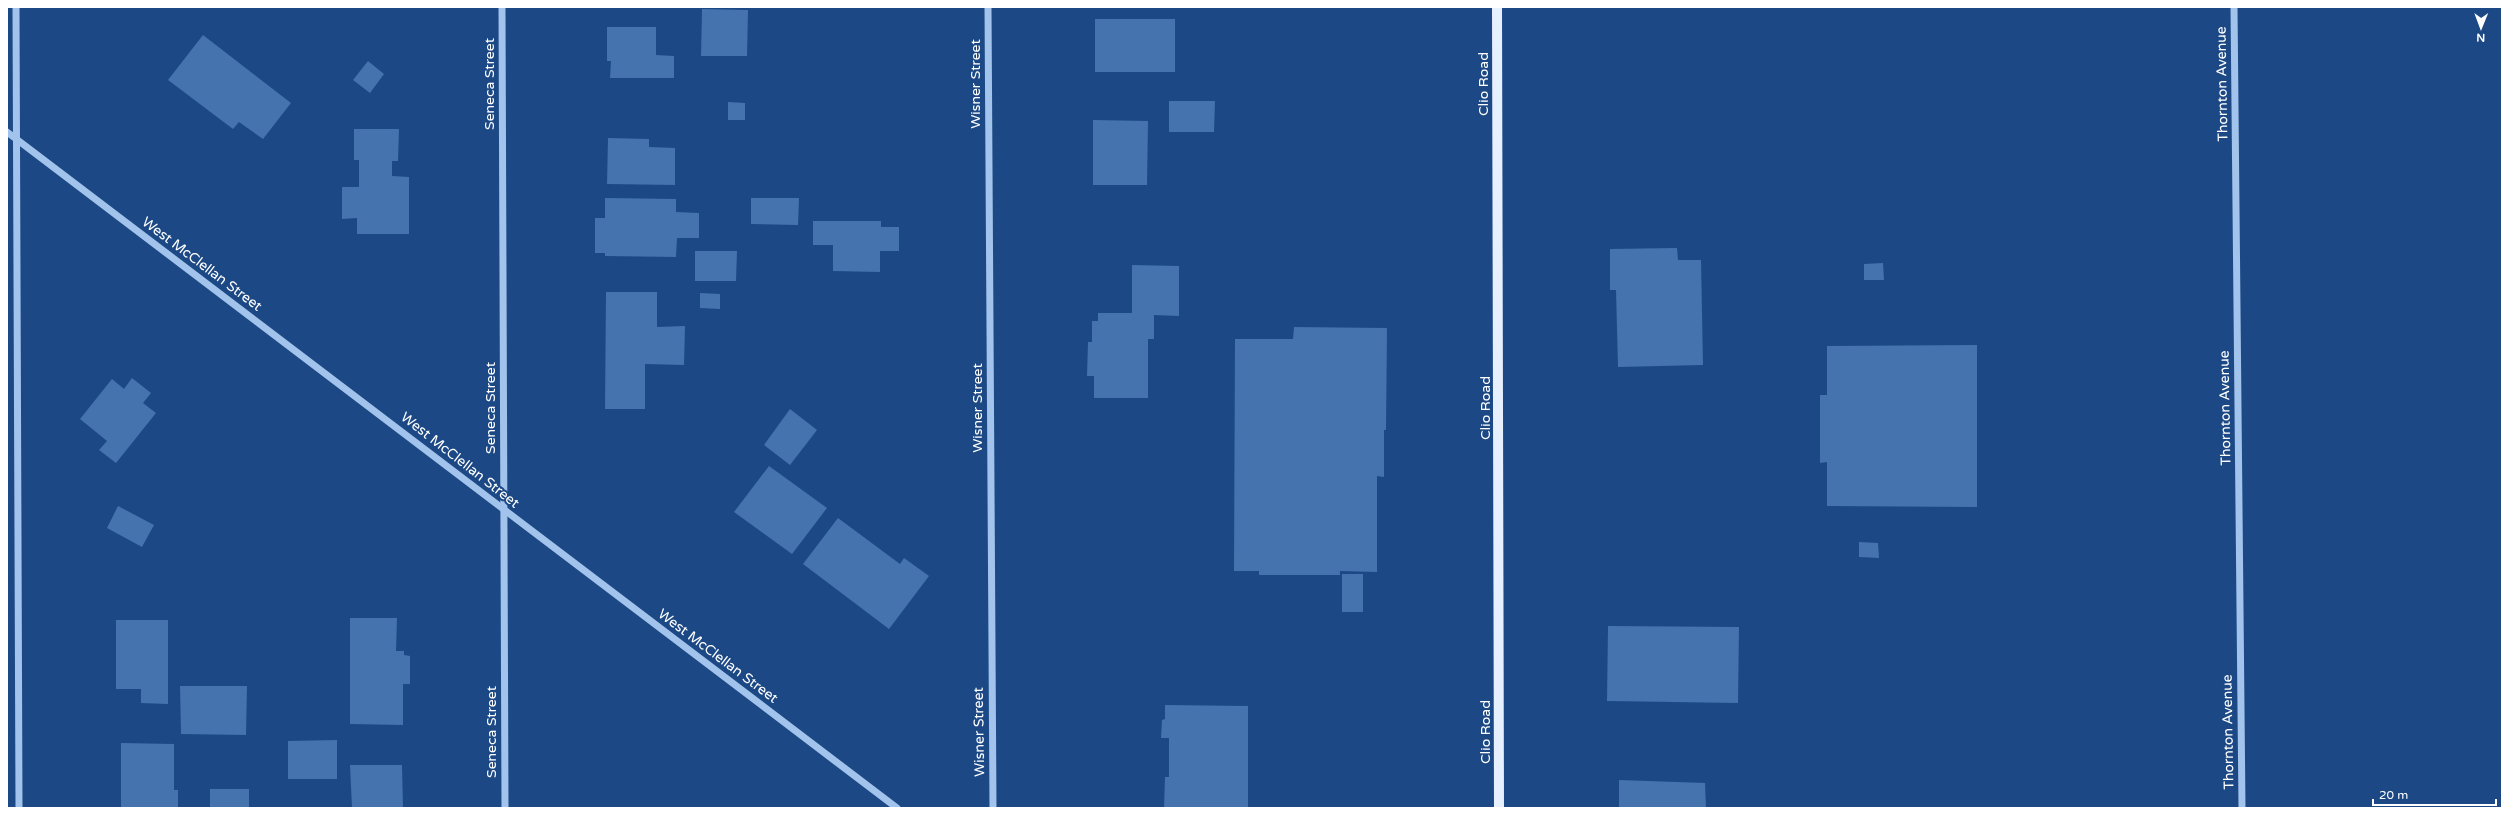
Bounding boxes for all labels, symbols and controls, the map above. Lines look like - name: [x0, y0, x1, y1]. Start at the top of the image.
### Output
- north arrow: [2461, 8, 2501, 48]
- street label: Thornton Avenue: [2212, 26, 2232, 142]
- text: N: [2476, 31, 2485, 44]
- street label: Seneca Street: [481, 37, 498, 130]
- street label: Wisner Street: [967, 39, 984, 129]
- street label: Clio Road: [1475, 52, 1492, 116]
- street label: West McClellan Street: [139, 213, 266, 315]
- street label: Thornton Avenue: [2215, 350, 2235, 466]
- street label: Seneca Street: [482, 361, 499, 454]
- street label: Wisner Street: [969, 363, 986, 453]
- street label: Clio Road: [1477, 376, 1494, 440]
- street label: West McClellan Street: [397, 408, 523, 512]
- street label: West McClellan Street: [655, 605, 782, 707]
- street label: Thornton Avenue: [2218, 674, 2238, 790]
- street label: Seneca Street: [483, 685, 500, 778]
- street label: Wisner Street: [970, 686, 988, 777]
- street label: Clio Road: [1477, 700, 1494, 764]
- scale bar: [2373, 781, 2496, 807]
- text: 20 m: [2379, 788, 2408, 802]

